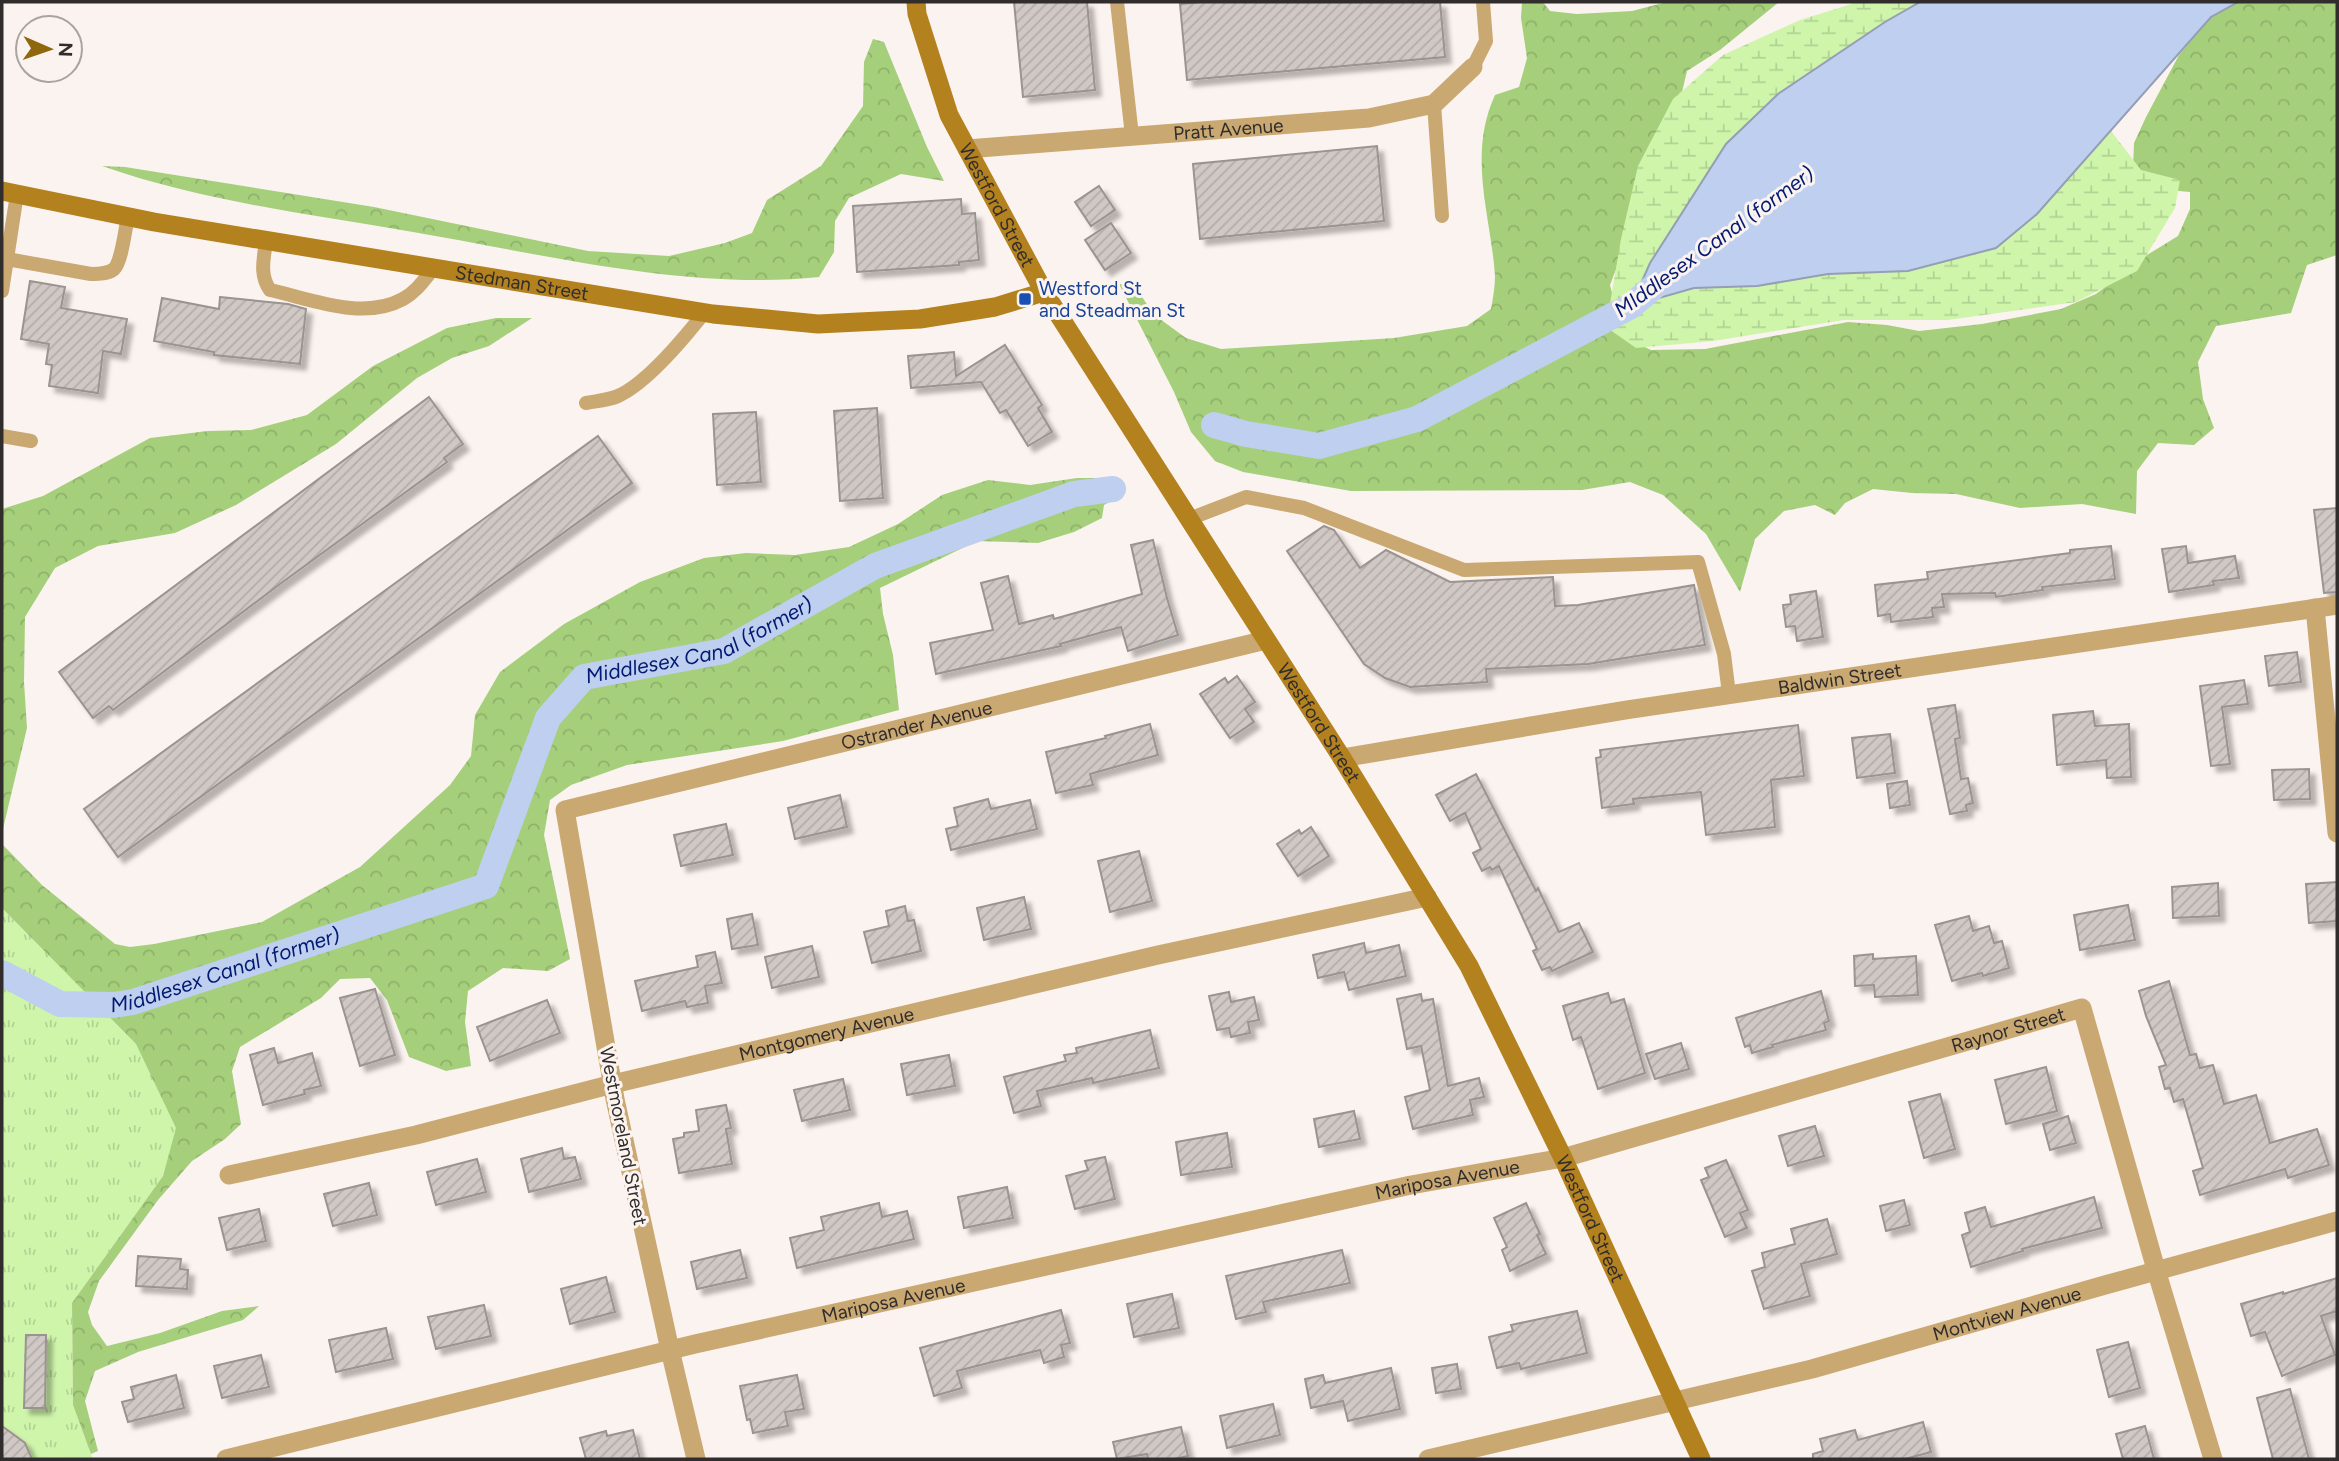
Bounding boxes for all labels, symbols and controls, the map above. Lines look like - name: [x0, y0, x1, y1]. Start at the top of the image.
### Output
- north arrow: [14, 14, 84, 84]
- text: N: [54, 42, 77, 57]
- street label: Pratt Avenue: [1172, 114, 1284, 145]
- street label: Westford Street: [954, 139, 1039, 271]
- water label: MIddlesex Canal (former): [1609, 161, 1818, 322]
- street label: Stedman Street: [453, 261, 590, 305]
- place label: Westford St and Steadman St: [1039, 277, 1185, 322]
- marker: Westford St and Steadman St: [1017, 291, 1033, 307]
- water label: Middlesex Canal (former): [583, 591, 816, 688]
- street label: Baldwin Street: [1776, 658, 1903, 699]
- street label: Westford Street: [1272, 659, 1365, 787]
- street label: Ostrander Avenue: [839, 696, 994, 755]
- water label: Middlesex Canal (former): [108, 922, 343, 1017]
- street label: Montgomery Avenue: [737, 1002, 916, 1066]
- street label: Raynor Street: [1949, 1002, 2068, 1057]
- street label: Westmoreland Street: [595, 1045, 652, 1227]
- street label: Westford Street: [1551, 1151, 1629, 1286]
- street label: Mariposa Avenue: [1373, 1155, 1521, 1205]
- street label: Mariposa Avenue: [819, 1273, 967, 1328]
- street label: Montview Avenue: [1930, 1281, 2084, 1346]

